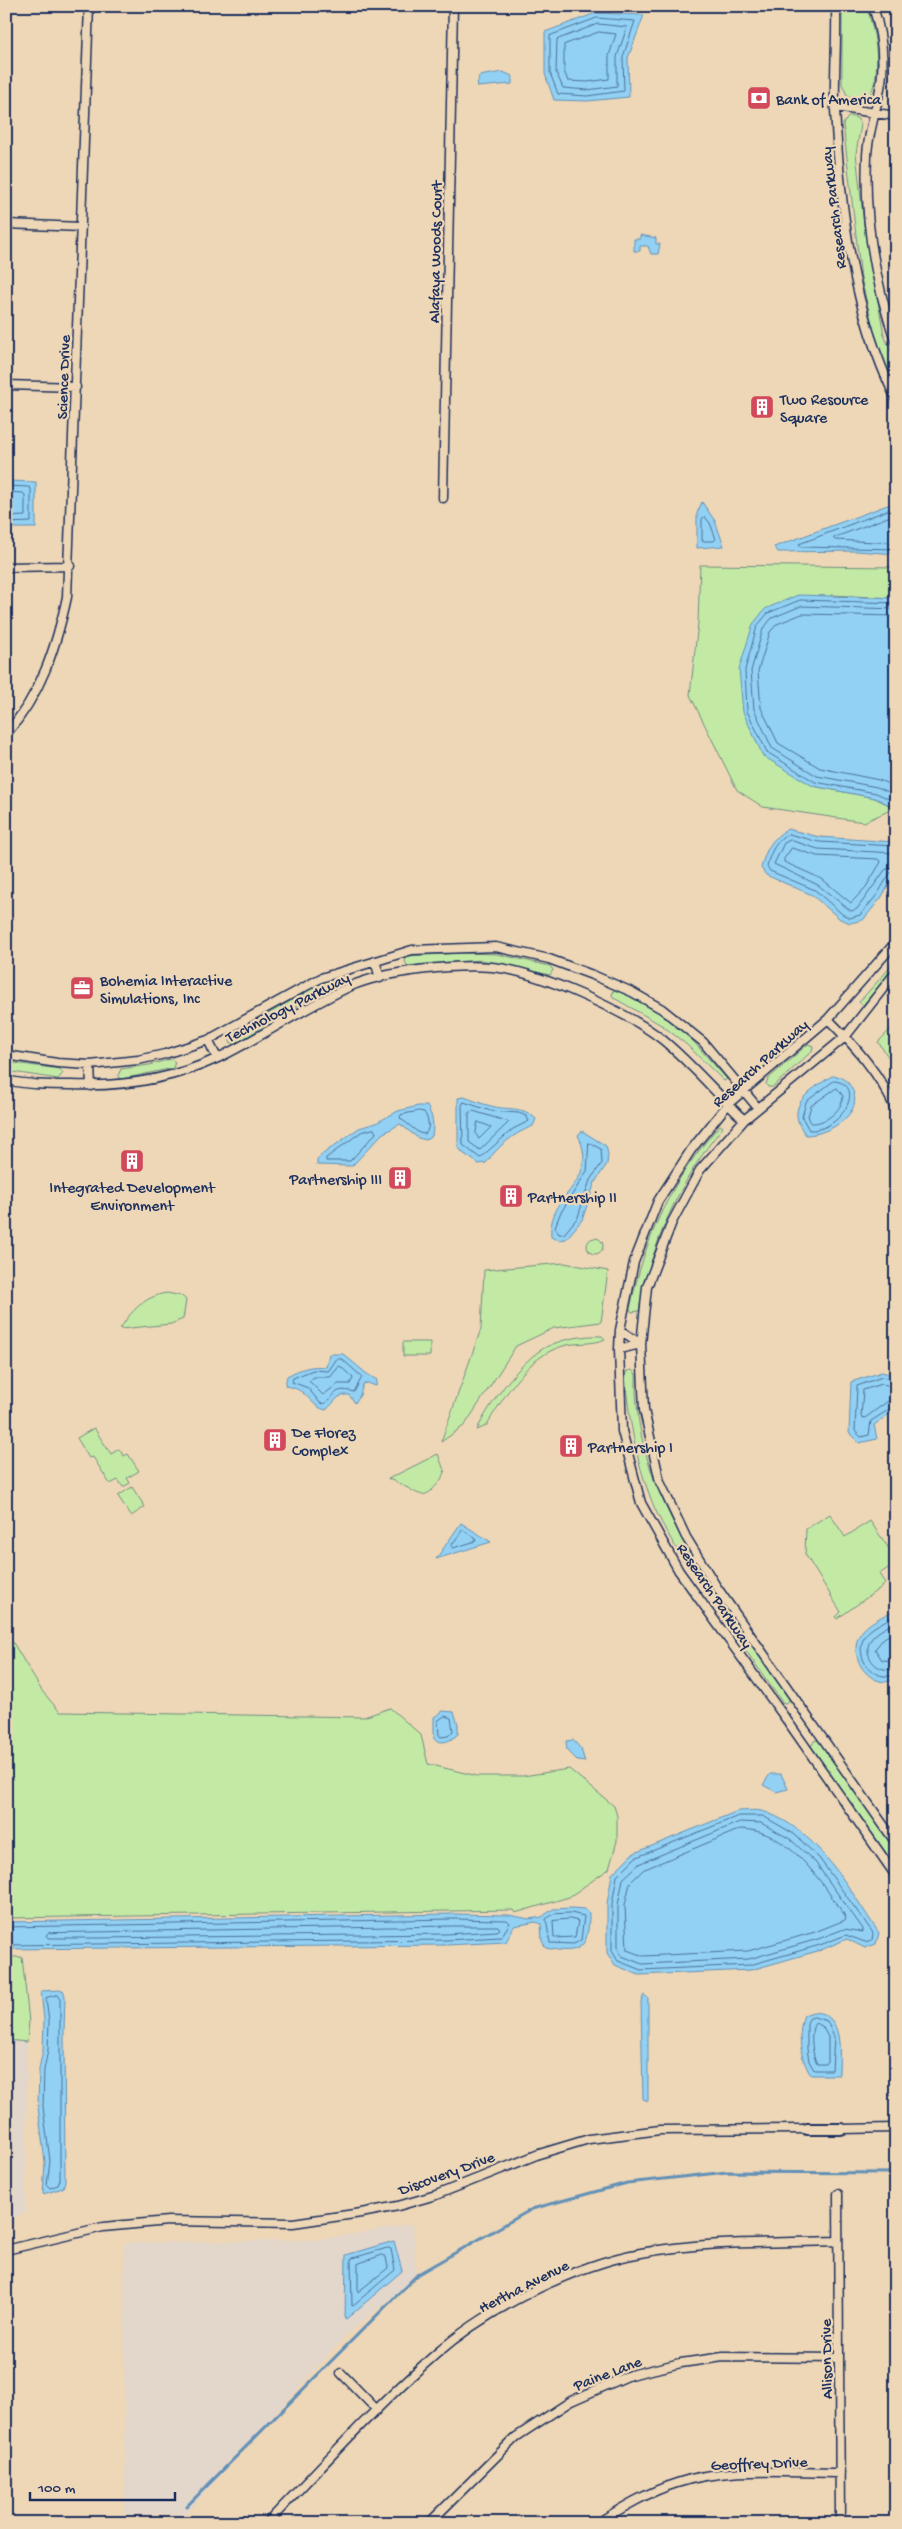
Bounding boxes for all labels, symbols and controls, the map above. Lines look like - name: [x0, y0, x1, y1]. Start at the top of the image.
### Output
- bank icon: Bank of America: [746, 85, 772, 111]
- place label: Bank of America: [775, 92, 882, 111]
- street label: Research Parkway: [819, 145, 852, 270]
- street label: Alafaya Woods Court: [427, 179, 448, 323]
- street label: Science Drive: [55, 334, 76, 420]
- place label: Two Resource Square: [779, 392, 869, 429]
- building icon: Two Resource Square: [749, 394, 775, 420]
- street label: Technology Parkway: [223, 970, 354, 1049]
- place label: Bohemia Interactive Simulations, Inc: [99, 973, 233, 1010]
- office icon: Bohemia Interactive Simulations, Inc: [69, 975, 95, 1001]
- street label: Research Parkway: [709, 1016, 813, 1113]
- building icon: Integrated Development Environment: [119, 1148, 145, 1174]
- building icon: Partnership III: [387, 1165, 413, 1191]
- place label: Partnership III: [288, 1172, 382, 1191]
- place label: Integrated Development Environment: [49, 1180, 216, 1217]
- building icon: Partnership II: [498, 1183, 524, 1209]
- place label: Partnership II: [527, 1190, 617, 1209]
- place label: De Florez Complex: [291, 1425, 356, 1462]
- building icon: De Florez Complex: [262, 1427, 288, 1453]
- building icon: Partnership I: [558, 1433, 584, 1459]
- place label: Partnership I: [587, 1440, 673, 1459]
- street label: Research Parkway: [671, 1541, 755, 1653]
- street label: Discovery Drive: [396, 2149, 499, 2202]
- street label: Hertha Avenue: [476, 2257, 574, 2319]
- street label: Allison Drive: [818, 2318, 839, 2399]
- street label: Paine Lane: [571, 2353, 646, 2397]
- street label: Geoffrey Drive: [710, 2454, 809, 2477]
- scale bar: [30, 2469, 175, 2501]
- text: 100 m: [37, 2480, 76, 2498]

